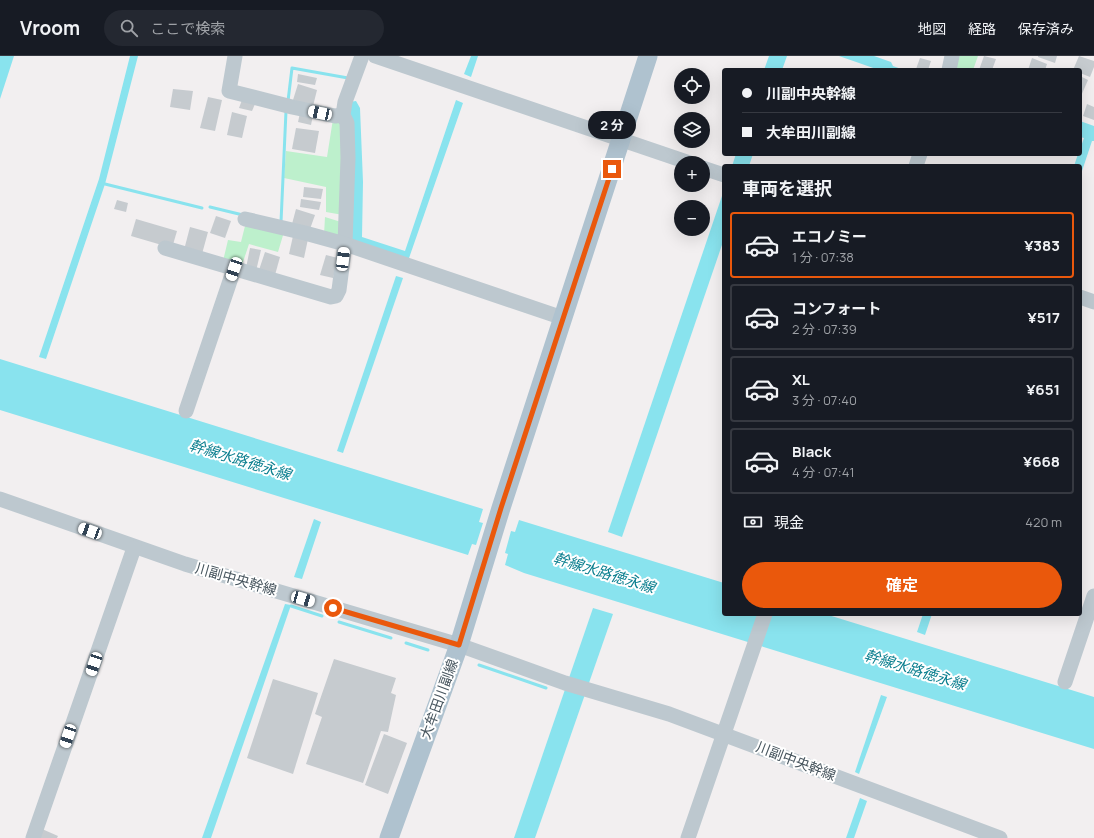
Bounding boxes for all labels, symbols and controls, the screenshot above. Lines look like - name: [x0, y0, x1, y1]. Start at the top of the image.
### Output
- search box: [104, 10, 384, 46]
- text: Vroom: [20, 15, 80, 41]
- icon: search: [118, 17, 140, 39]
- text: ここで検索: [150, 18, 225, 39]
- text: 地図: [918, 19, 946, 38]
- text: 経路: [968, 19, 996, 38]
- text: 保存済み: [1018, 19, 1074, 38]
- map controls: [674, 68, 710, 236]
- button: locate: [674, 68, 710, 104]
- text: 川副中央幹線: [766, 83, 856, 104]
- car: [307, 105, 333, 121]
- callout: 2 分: [588, 111, 636, 139]
- button: layers: [674, 112, 710, 148]
- text: 2 分: [600, 116, 624, 134]
- text: 大牟田川副線: [766, 122, 856, 143]
- button: +: [674, 156, 710, 192]
- route end: [603, 160, 621, 178]
- text: 車両を選択: [742, 176, 832, 200]
- button: −: [674, 200, 710, 236]
- text: エコノミー: [792, 226, 867, 247]
- icon: car: [744, 227, 780, 263]
- text: ¥383: [1024, 235, 1060, 256]
- car: [336, 246, 350, 272]
- text: 1 分 · 07:38: [792, 248, 854, 266]
- car: [224, 256, 244, 282]
- text: コンフォート: [792, 298, 882, 319]
- icon: car: [744, 299, 780, 335]
- text: ¥517: [1027, 307, 1060, 328]
- text: 2 分 · 07:39: [792, 320, 857, 338]
- text: XL: [792, 369, 810, 390]
- icon: car: [744, 371, 780, 407]
- text: ¥651: [1026, 379, 1060, 400]
- text: 3 分 · 07:40: [792, 391, 857, 409]
- water label: 幹線水路徳永線: [187, 434, 295, 485]
- text: Black: [792, 441, 831, 462]
- icon: car: [744, 443, 780, 479]
- text: ¥668: [1023, 451, 1060, 472]
- text: 4 分 · 07:41: [792, 463, 855, 481]
- icon: cash: [742, 511, 764, 533]
- text: 現金: [774, 512, 804, 533]
- text: 420 m: [1025, 513, 1062, 531]
- car: [77, 521, 103, 541]
- water label: 幹線水路徳永線: [551, 547, 659, 598]
- street label: 川副中央幹線: [193, 558, 279, 599]
- button: 確定: [742, 562, 1062, 608]
- car: [290, 590, 316, 608]
- route start: [324, 599, 342, 617]
- water label: 幹線水路徳永線: [862, 644, 970, 695]
- car: [84, 651, 104, 677]
- street label: 大牟田川副線: [415, 656, 462, 742]
- car: [58, 723, 78, 749]
- street label: 川副中央幹線: [754, 737, 839, 784]

